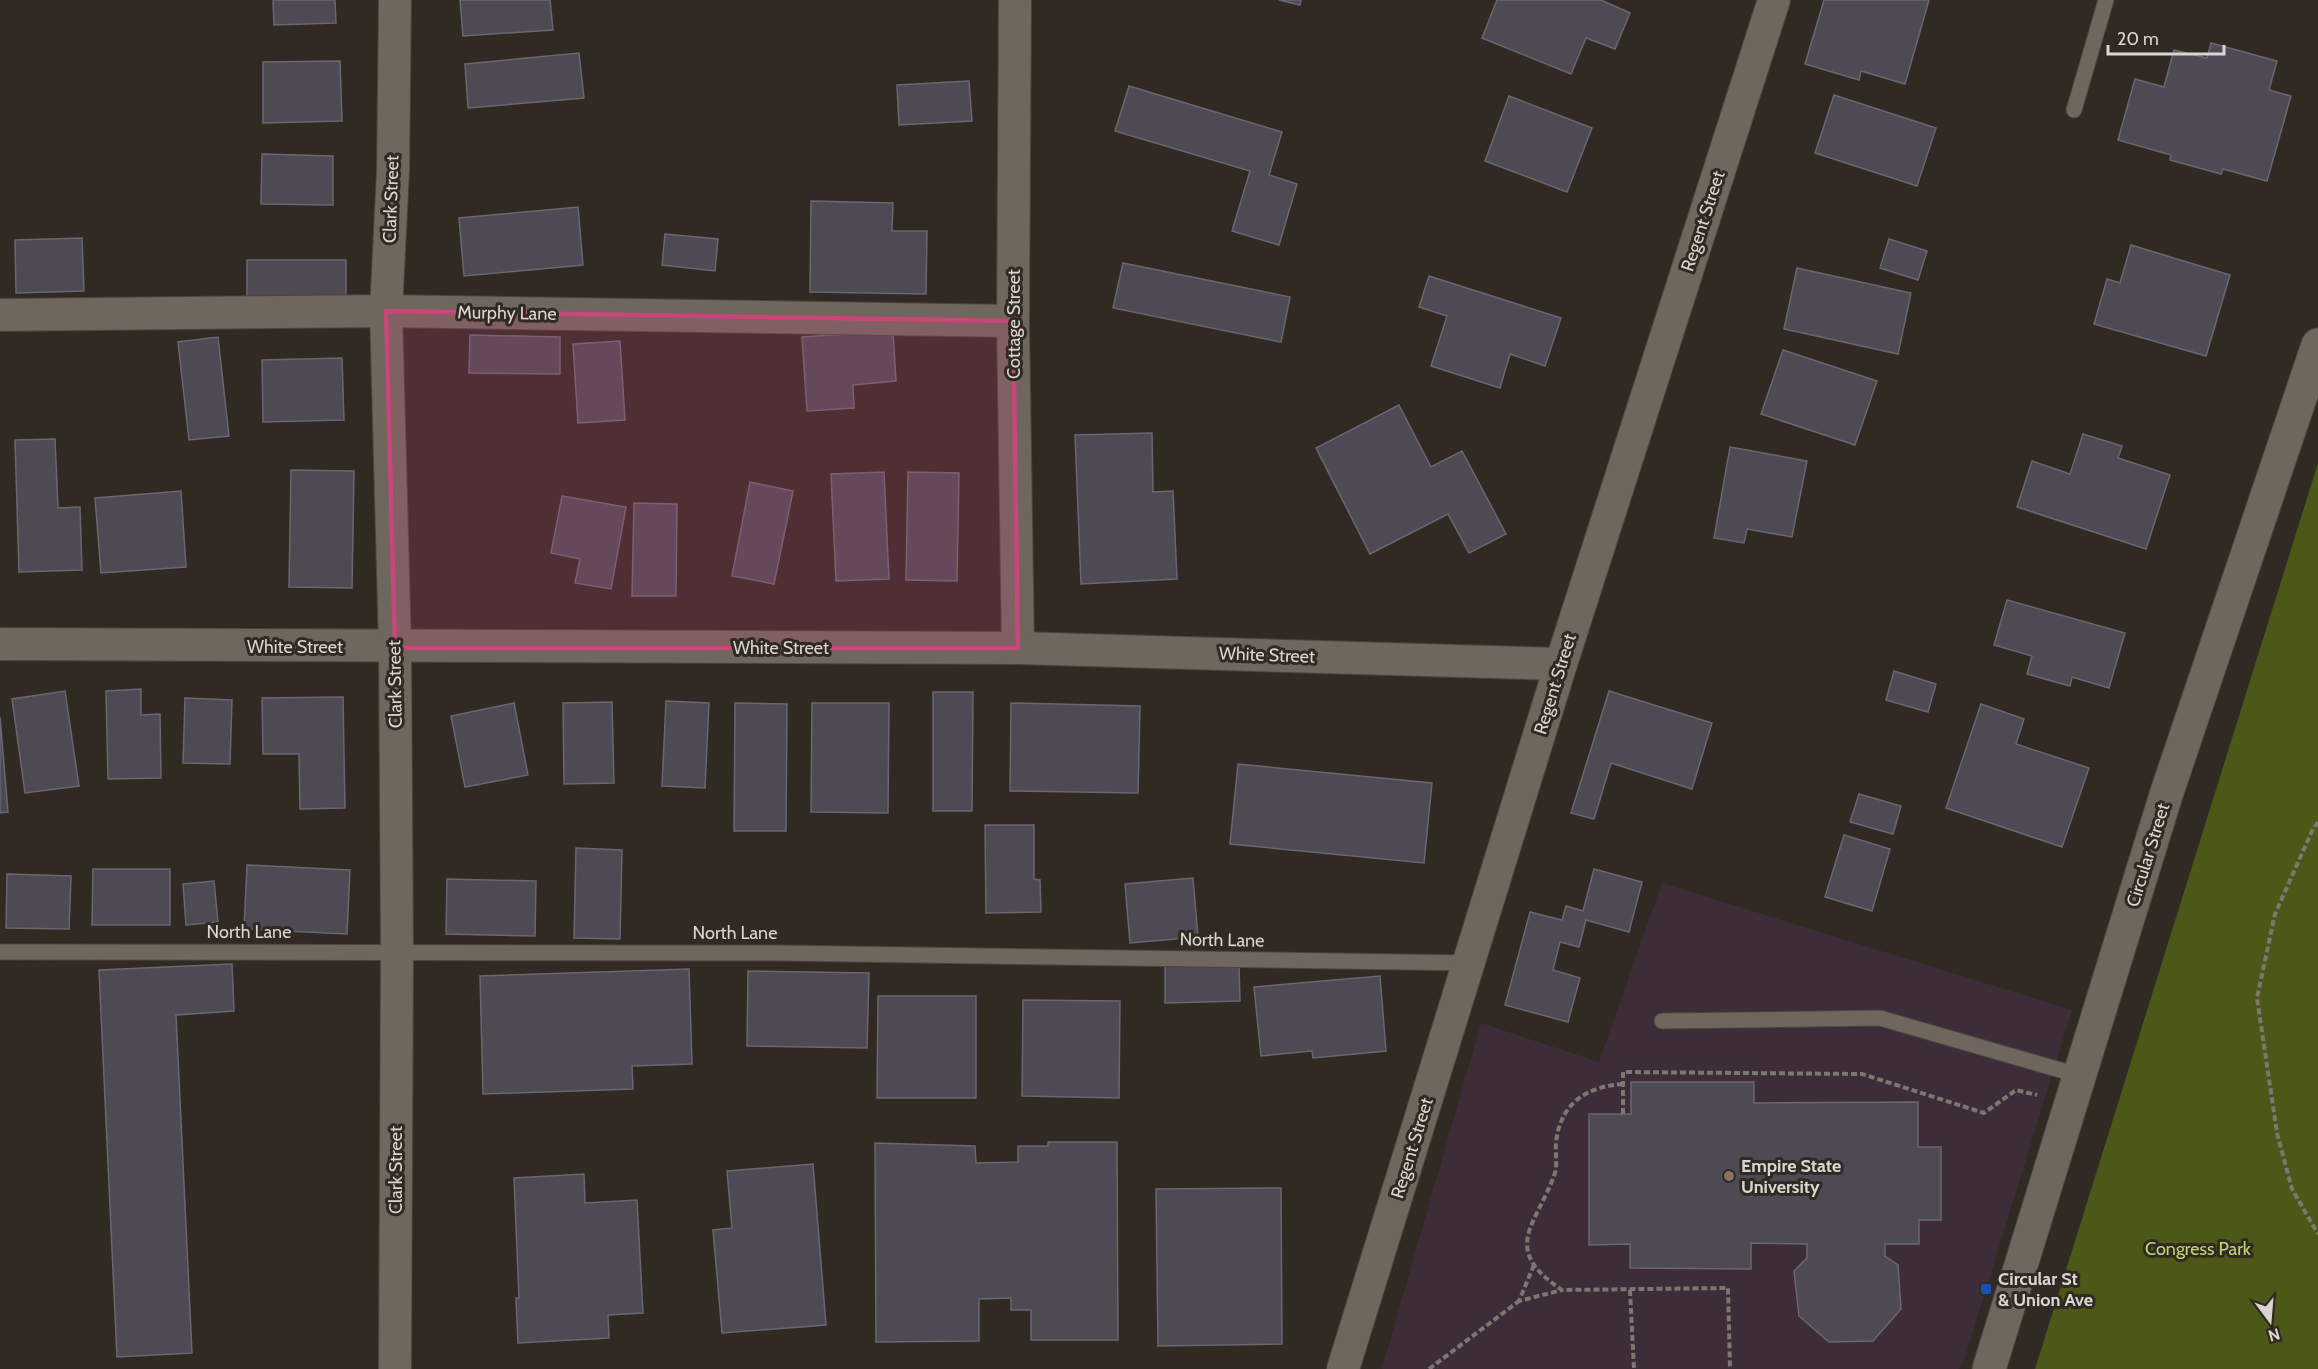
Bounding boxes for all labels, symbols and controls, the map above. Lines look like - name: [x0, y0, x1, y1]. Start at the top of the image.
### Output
- scale bar: [2108, 18, 2224, 56]
- text: 20 m: [2117, 28, 2159, 50]
- street label: Clark Street: [378, 155, 404, 243]
- street label: Regent Street: [1676, 168, 1730, 274]
- street label: Cottage Street: [1003, 269, 1025, 379]
- street label: Murphy Lane: [457, 301, 557, 325]
- street label: Regent Street: [1529, 631, 1581, 737]
- street label: White Street: [247, 636, 343, 658]
- street label: White Street: [733, 637, 829, 659]
- street label: Clark Street: [383, 640, 407, 728]
- street label: White Street: [1219, 642, 1315, 668]
- street label: Circular Street: [2122, 800, 2174, 910]
- street label: North Lane: [207, 921, 291, 943]
- street label: North Lane: [693, 922, 777, 944]
- street label: North Lane: [1179, 928, 1265, 952]
- street label: Regent Street: [1386, 1095, 1438, 1201]
- street label: Clark Street: [385, 1126, 407, 1214]
- place label: Empire State University: [1741, 1155, 1841, 1198]
- marker: Empire State University: [1722, 1169, 1736, 1183]
- park label: Congress Park: [2145, 1238, 2252, 1260]
- place label: Circular St & Union Ave: [1998, 1268, 2093, 1311]
- marker: Circular St & Union Ave: [1979, 1282, 1993, 1296]
- north arrow: [2240, 1291, 2300, 1351]
- text: N: [2266, 1324, 2282, 1346]

